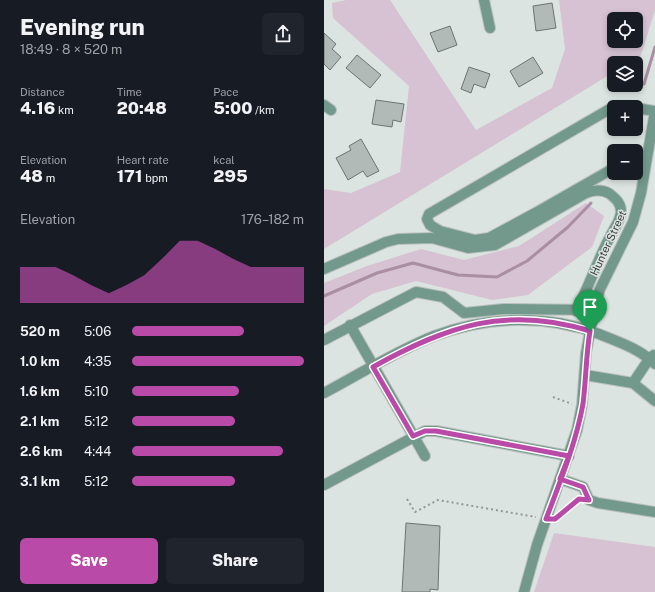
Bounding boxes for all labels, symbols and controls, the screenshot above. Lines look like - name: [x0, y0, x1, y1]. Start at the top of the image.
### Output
- map controls: [607, 12, 643, 180]
- button: locate: [607, 12, 643, 48]
- button: share: [262, 13, 304, 55]
- text: Evening run: [20, 14, 145, 40]
- text: 18:49 · 8 × 520 m: [20, 42, 122, 57]
- button: layers: [607, 56, 643, 92]
- text: Distance: [20, 86, 65, 98]
- text: Time: [117, 86, 142, 98]
- text: Pace: [213, 86, 238, 98]
- text: 4.16: [20, 98, 55, 118]
- text: 20:48: [117, 98, 167, 118]
- text: 5:00: [213, 98, 252, 118]
- button: +: [607, 100, 643, 136]
- text: km: [55, 104, 74, 116]
- text: /km: [252, 104, 275, 116]
- button: −: [607, 144, 643, 180]
- text: Elevation: [20, 154, 67, 166]
- text: Heart rate: [117, 154, 169, 166]
- text: kcal: [213, 154, 235, 166]
- text: 48: [20, 166, 43, 186]
- text: 171: [117, 166, 142, 186]
- text: 295: [213, 166, 248, 186]
- text: m: [43, 172, 55, 184]
- text: bpm: [142, 172, 168, 184]
- street label: Hunter Street: [588, 209, 628, 277]
- text: Elevation: [20, 212, 75, 227]
- text: 176–182 m: [241, 212, 304, 227]
- pin: [573, 290, 607, 331]
- icon: arrive: [579, 296, 601, 318]
- text: 520 m: [20, 324, 60, 339]
- text: 5:06: [84, 324, 111, 339]
- text: 1.0 km: [20, 354, 60, 369]
- text: 4:35: [84, 354, 112, 369]
- text: 1.6 km: [20, 384, 60, 399]
- text: 5:10: [84, 384, 109, 399]
- text: 2.1 km: [20, 414, 59, 429]
- text: 5:12: [84, 414, 108, 429]
- text: 2.6 km: [20, 444, 62, 459]
- text: 4:44: [84, 444, 111, 459]
- text: 3.1 km: [20, 474, 60, 489]
- text: 5:12: [84, 474, 108, 489]
- button: Save: [20, 538, 158, 584]
- button: Share: [166, 538, 304, 584]

